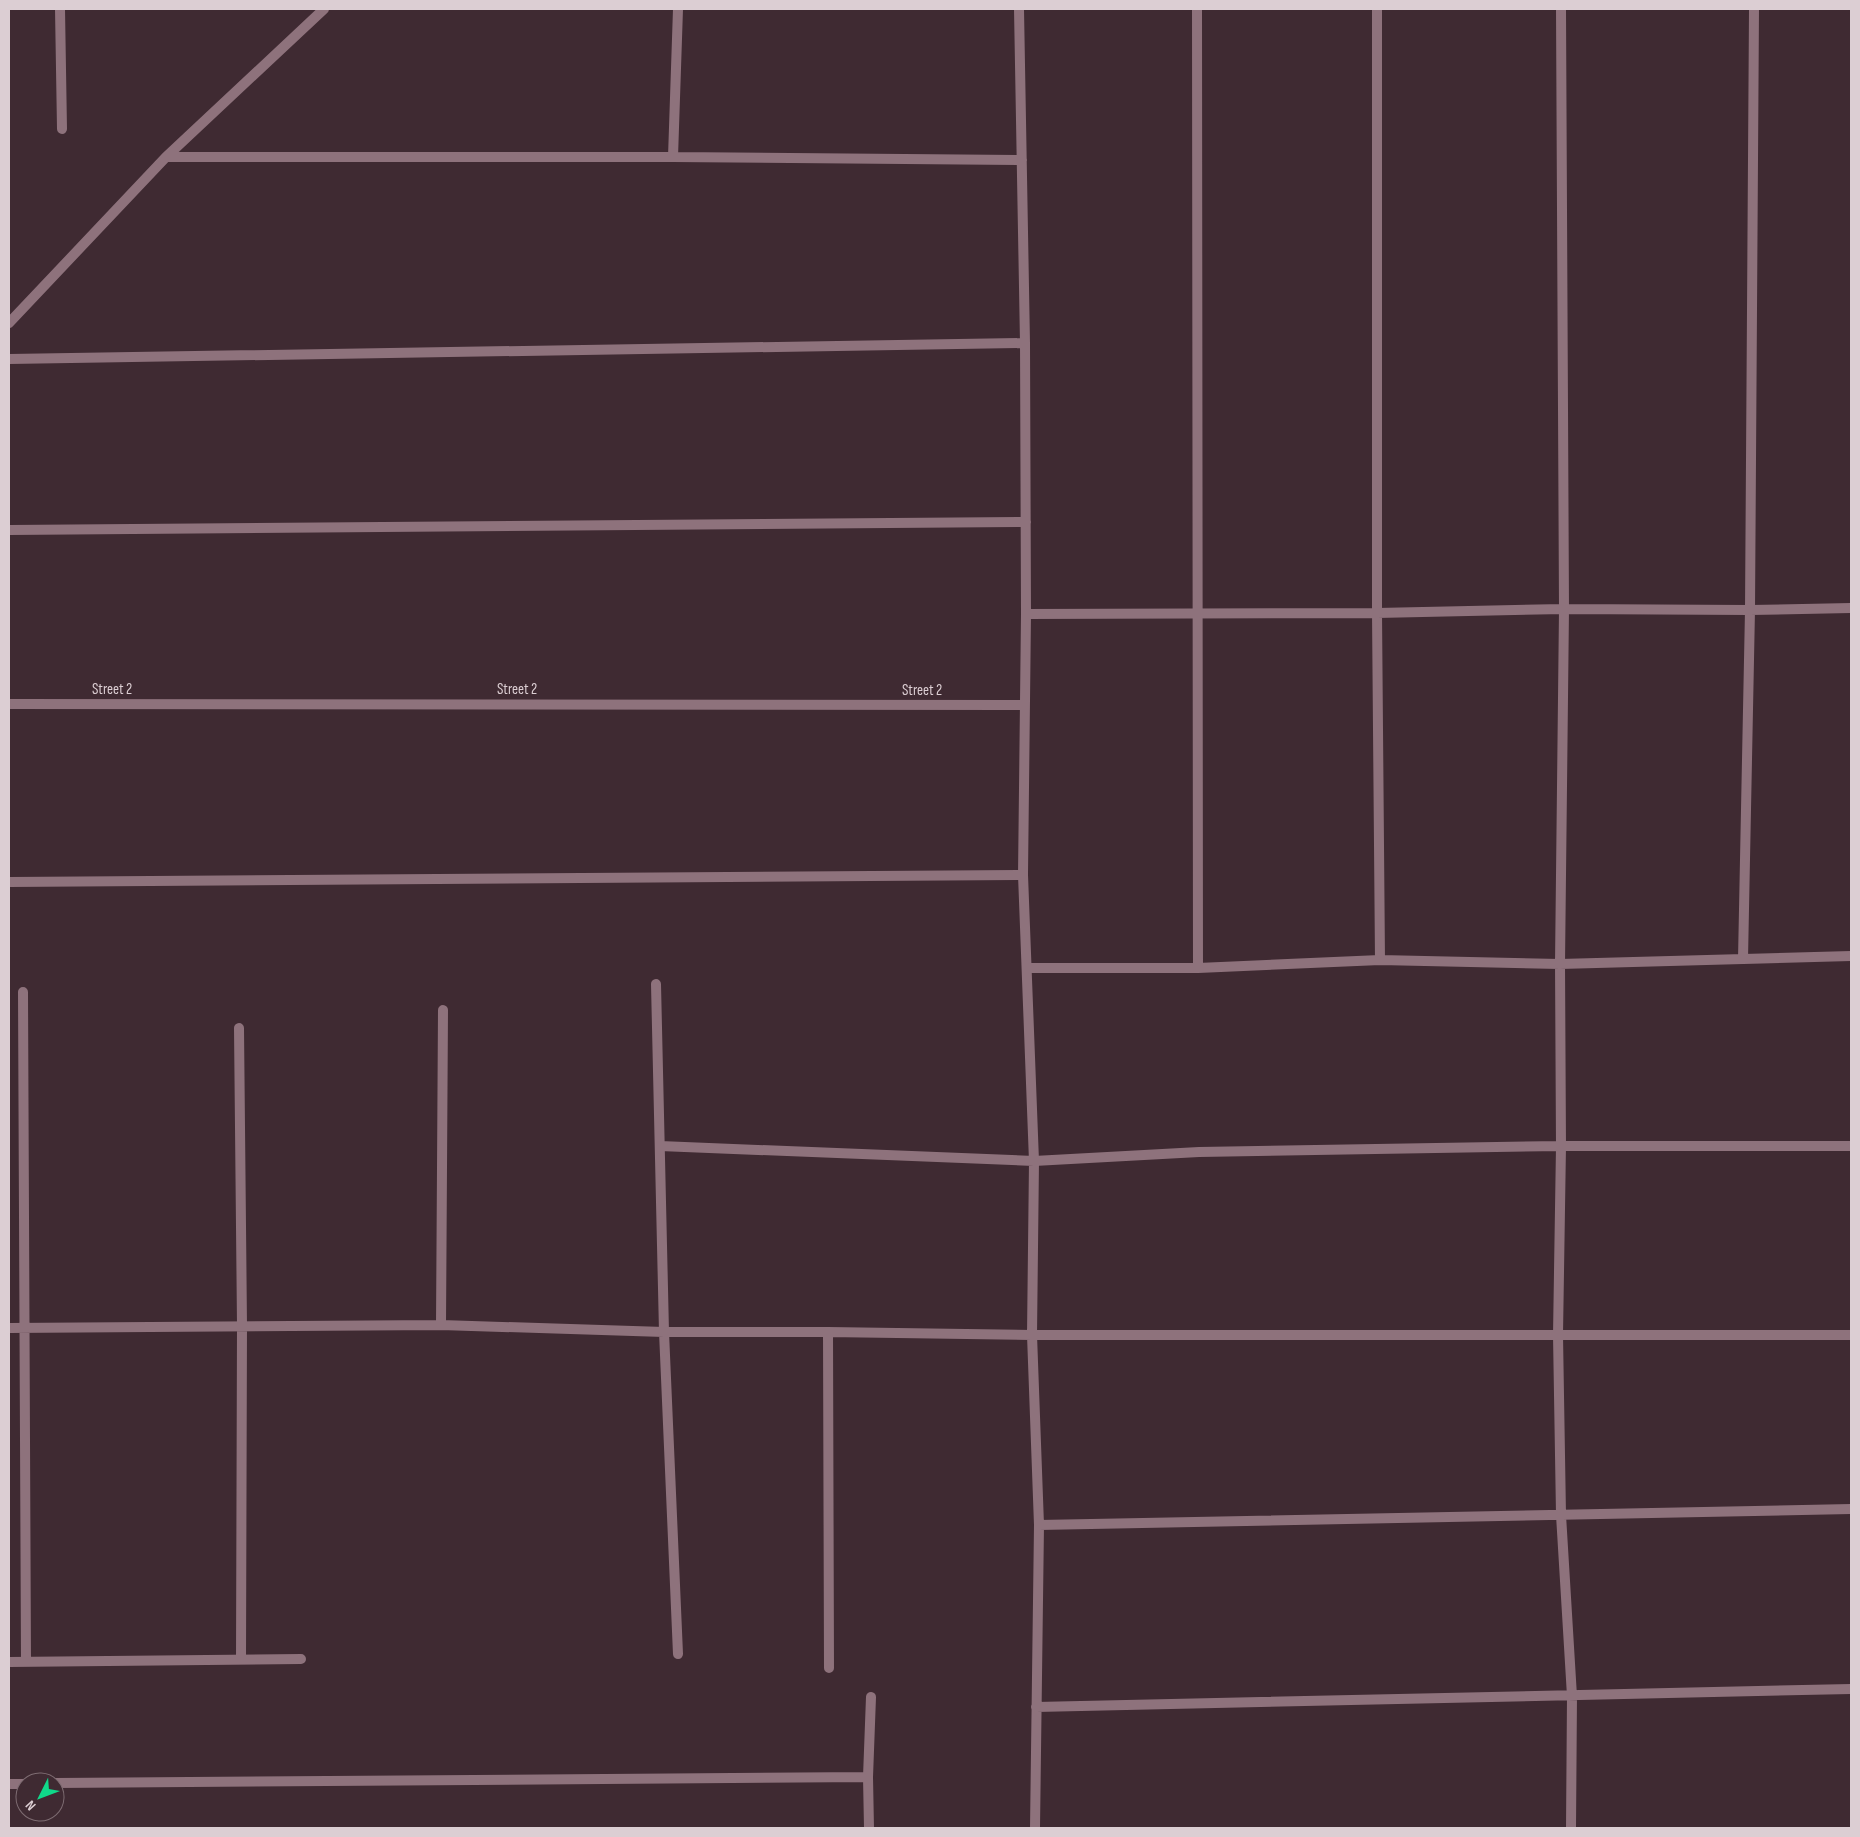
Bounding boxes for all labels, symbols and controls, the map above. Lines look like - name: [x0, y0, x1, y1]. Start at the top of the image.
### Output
- street label: Street 2: [92, 680, 132, 699]
- street label: Street 2: [497, 680, 537, 699]
- street label: Street 2: [902, 681, 942, 700]
- north arrow: [15, 1772, 65, 1822]
- text: N: [22, 1797, 40, 1814]

